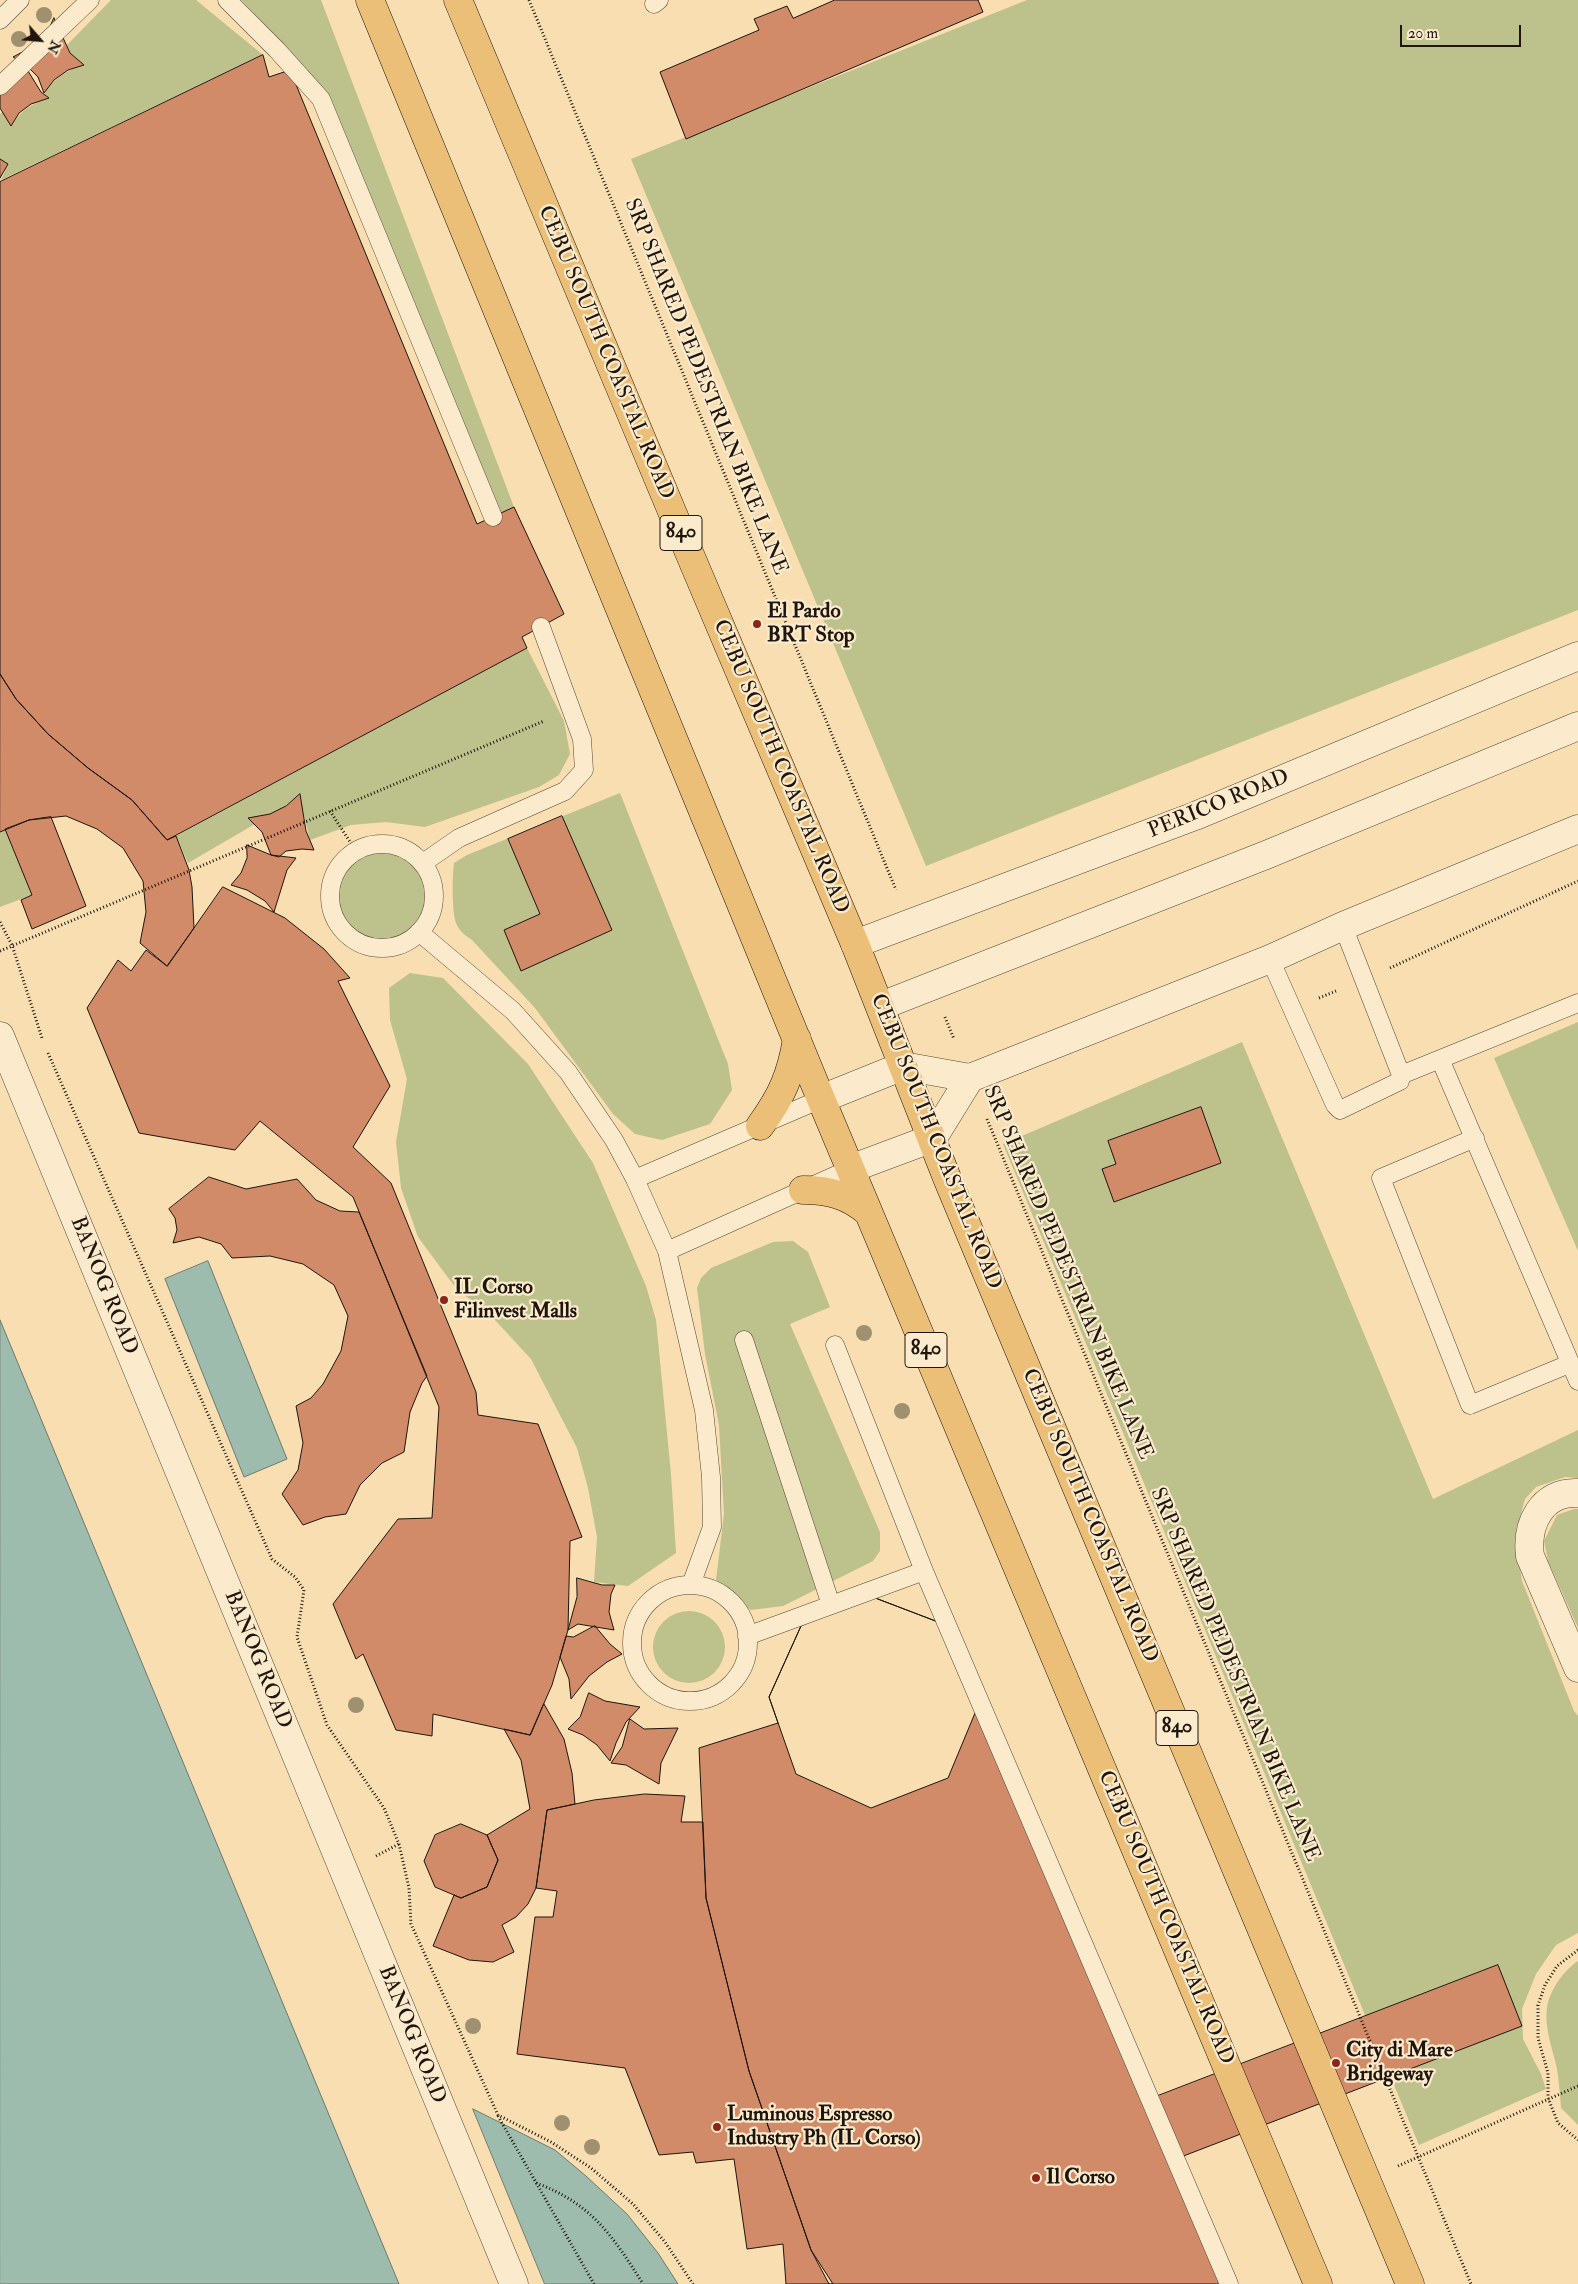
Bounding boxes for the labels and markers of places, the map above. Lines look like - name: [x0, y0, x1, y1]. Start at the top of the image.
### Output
- place label: El Pardo BRT Stop: [767, 599, 854, 649]
- marker: El Pardo BRT Stop: [751, 618, 763, 630]
- place label: IL Corso Filinvest Malls: [454, 1275, 577, 1325]
- marker: IL Corso Filinvest Malls: [438, 1294, 450, 1306]
- place label: City di Mare Bridgeway: [1346, 2038, 1453, 2088]
- marker: City di Mare Bridgeway: [1330, 2057, 1342, 2069]
- place label: Luminous Espresso Industry Ph (IL Corso): [727, 2102, 921, 2152]
- marker: Luminous Espresso Industry Ph (IL Corso): [711, 2121, 723, 2133]
- place label: Il Corso: [1046, 2165, 1115, 2191]
- marker: Il Corso: [1030, 2172, 1042, 2184]

